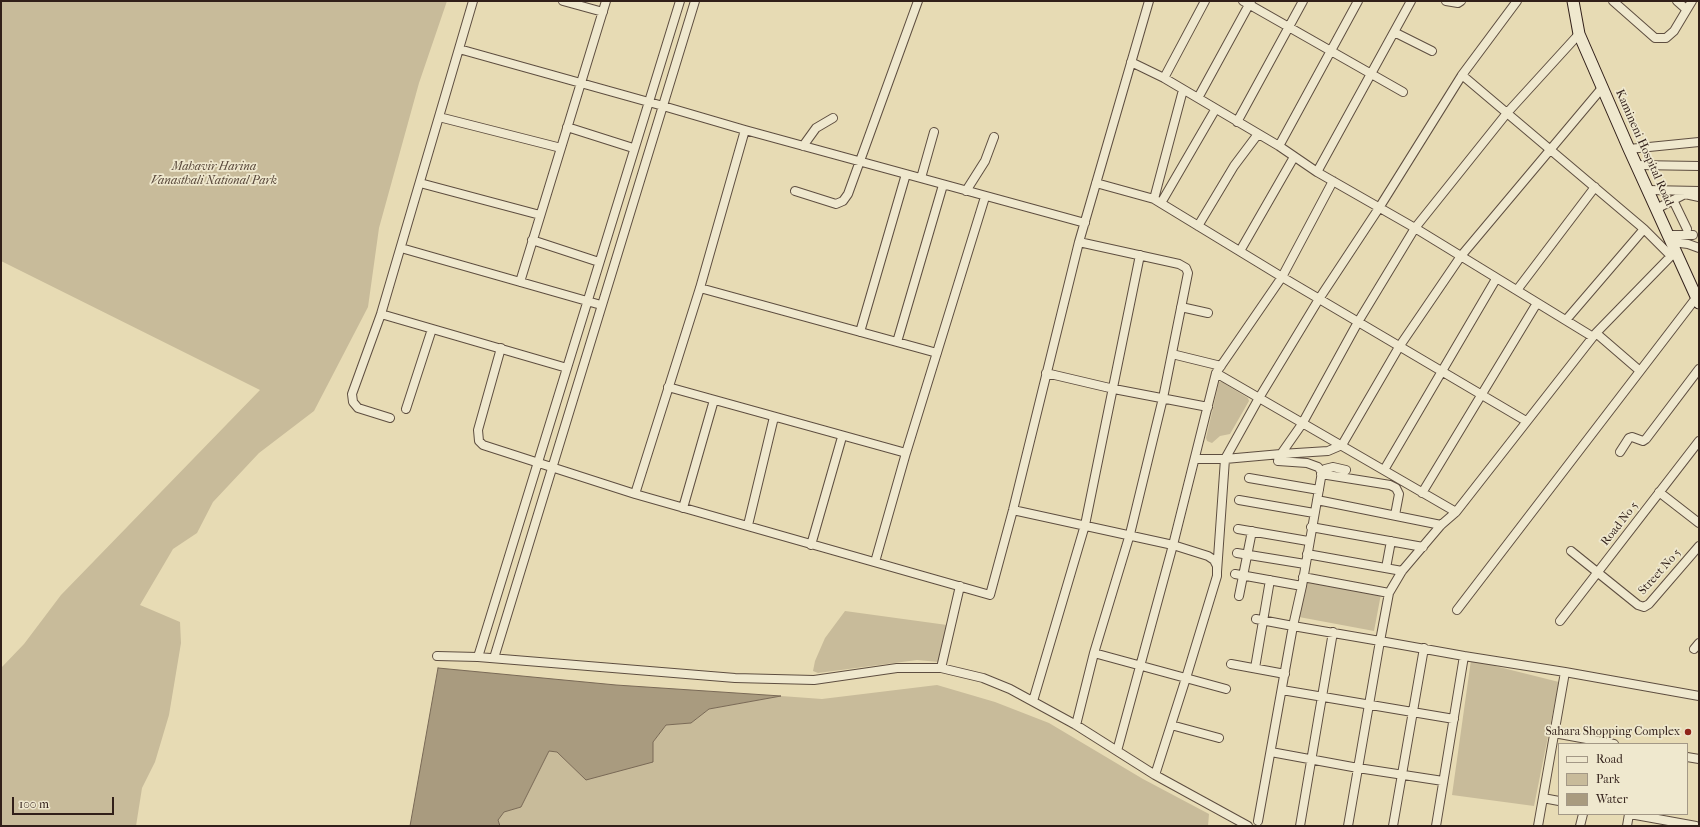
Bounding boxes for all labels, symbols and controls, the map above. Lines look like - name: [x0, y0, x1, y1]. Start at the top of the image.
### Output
- street label: Kamineni Hospital Road: [1612, 87, 1676, 209]
- park label: Mahavir Harina Vanasthali National Park: [151, 160, 277, 188]
- street label: Road No 5: [1598, 499, 1642, 549]
- street label: Street No 5: [1636, 546, 1684, 598]
- place label: Sahara Shopping Complex: [1545, 725, 1680, 739]
- marker: Sahara Shopping Complex: [1683, 727, 1693, 737]
- legend: [1558, 743, 1688, 815]
- text: Road: [1596, 752, 1623, 766]
- text: Park: [1596, 772, 1620, 786]
- scale bar: [14, 789, 116, 815]
- text: Water: [1596, 792, 1628, 806]
- text: 100 m: [19, 797, 49, 811]

